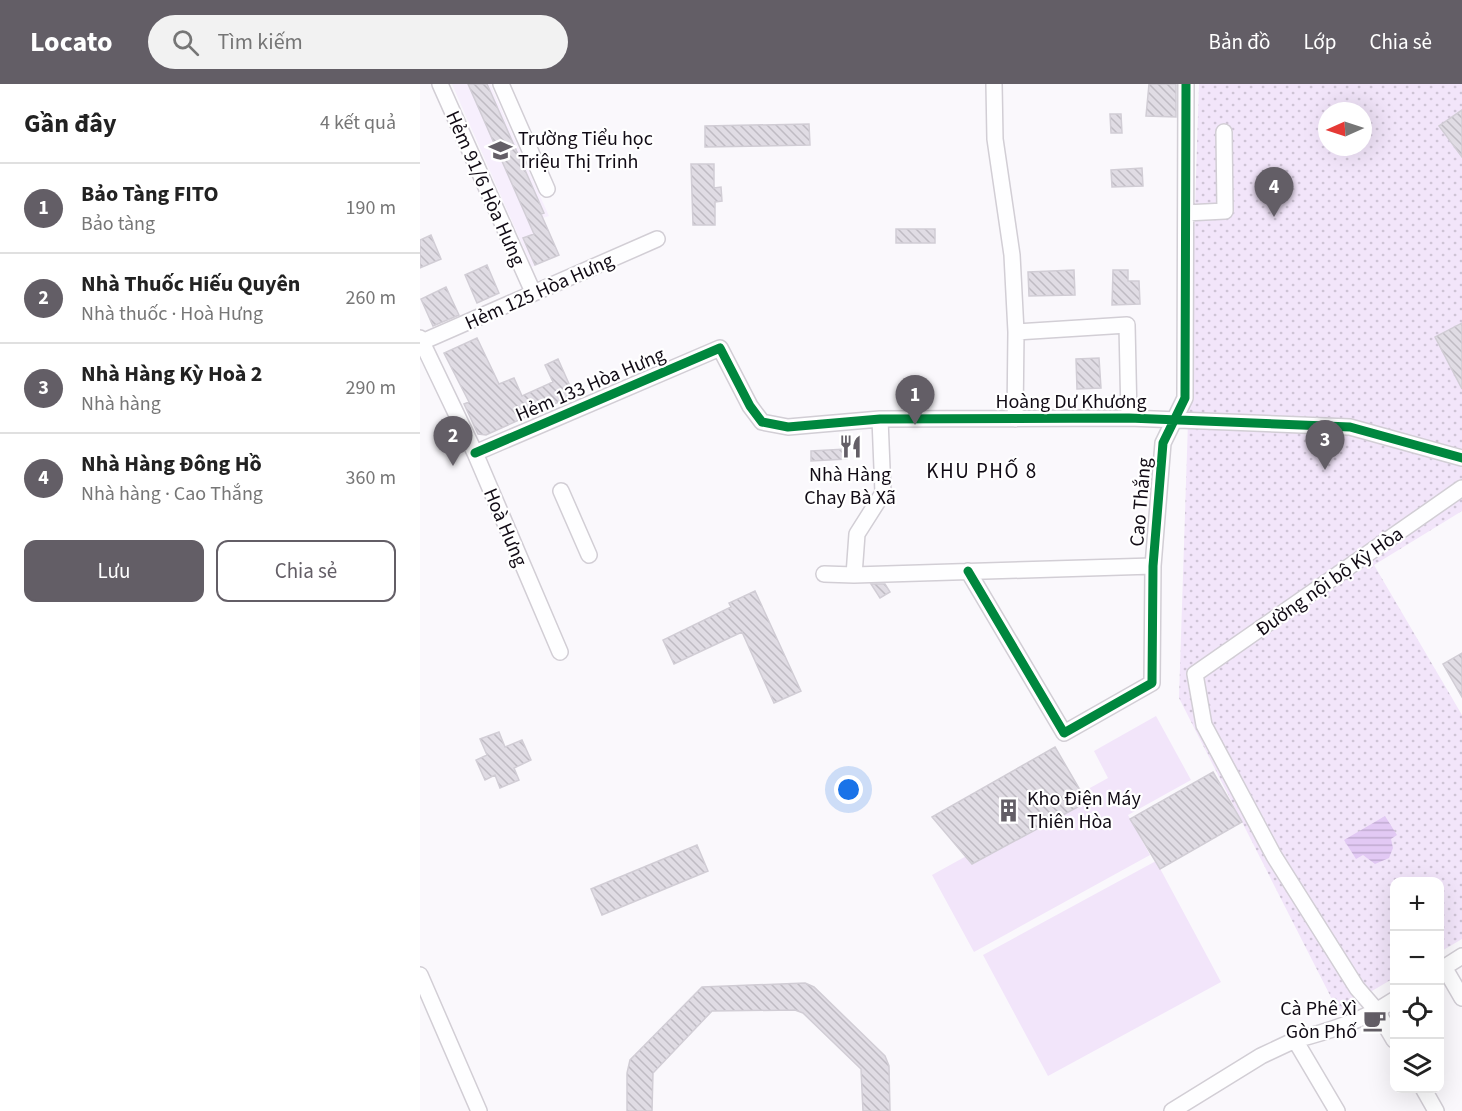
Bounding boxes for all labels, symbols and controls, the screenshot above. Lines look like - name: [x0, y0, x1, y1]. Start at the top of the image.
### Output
- search box: [148, 15, 568, 69]
- text: Locato: [30, 22, 112, 62]
- icon: search: [169, 26, 202, 59]
- text: Tìm kiếm: [217, 26, 303, 58]
- text: Bản đồ: [1209, 27, 1270, 57]
- text: Lớp: [1303, 27, 1336, 57]
- text: Chia sẻ: [1369, 27, 1432, 57]
- north arrow: [1318, 102, 1372, 156]
- text: Gần đây: [24, 105, 117, 142]
- street label: Hẻm 91/6 Hòa Hưng: [438, 106, 532, 270]
- text: 4 kết quả: [320, 109, 396, 137]
- place label: Trường Tiểu học Triệu Thị Trinh: [518, 125, 653, 176]
- school or university icon: Trường Tiểu học Triệu Thị Trinh: [487, 137, 513, 163]
- pin: 4: [1254, 168, 1294, 217]
- text: Bảo Tàng FITO: [81, 178, 218, 210]
- text: 1: [38, 194, 49, 222]
- text: 190 m: [346, 194, 396, 222]
- text: Bảo tàng: [81, 210, 155, 238]
- street label: Hẻm 125 Hòa Hưng: [461, 247, 618, 337]
- text: Nhà Thuốc Hiếu Quyên: [81, 268, 300, 300]
- text: 2: [38, 284, 49, 312]
- text: 260 m: [346, 284, 396, 312]
- text: Nhà thuốc · Hoà Hưng: [81, 300, 263, 328]
- street label: Hẻm 133 Hòa Hưng: [511, 341, 669, 429]
- text: Nhà Hàng Kỳ Hoà 2: [81, 358, 262, 390]
- text: 3: [38, 374, 49, 402]
- text: 290 m: [346, 374, 396, 402]
- pin: 1: [896, 376, 934, 425]
- street label: Hoàng Dư Khương: [995, 388, 1147, 416]
- text: Nhà hàng: [81, 390, 161, 418]
- pin: 2: [434, 416, 472, 466]
- pin: 3: [1306, 420, 1344, 470]
- restaurant icon: Nhà Hàng Chay Bà Xã: [837, 434, 863, 460]
- text: Nhà Hàng Đông Hồ: [81, 448, 262, 480]
- district label: KHU PHỐ 8: [926, 456, 1038, 486]
- street label: Cao Thắng: [1123, 457, 1159, 548]
- place label: Nhà Hàng Chay Bà Xã: [804, 461, 896, 512]
- text: 4: [38, 464, 49, 492]
- text: 360 m: [346, 464, 396, 492]
- text: Nhà hàng · Cao Thắng: [81, 480, 263, 508]
- street label: Hoà Hưng: [476, 484, 534, 571]
- street label: Đường nội bộ Kỳ Hòa: [1250, 520, 1409, 643]
- button: Lưu: [24, 540, 204, 602]
- button: Chia sẻ: [216, 540, 396, 602]
- your location: [834, 775, 863, 804]
- place label: Kho Điện Máy Thiên Hòa: [1027, 785, 1141, 836]
- building icon: Kho Điện Máy Thiên Hòa: [996, 797, 1022, 823]
- map controls: [1390, 877, 1444, 1093]
- button: +: [1390, 877, 1444, 931]
- button: −: [1390, 931, 1444, 985]
- button: locate: [1390, 985, 1444, 1039]
- place label: Cà Phê Xì Gòn Phố: [1280, 995, 1357, 1046]
- cafe icon: Cà Phê Xì Gòn Phố: [1362, 1007, 1388, 1033]
- button: layers: [1390, 1039, 1444, 1093]

